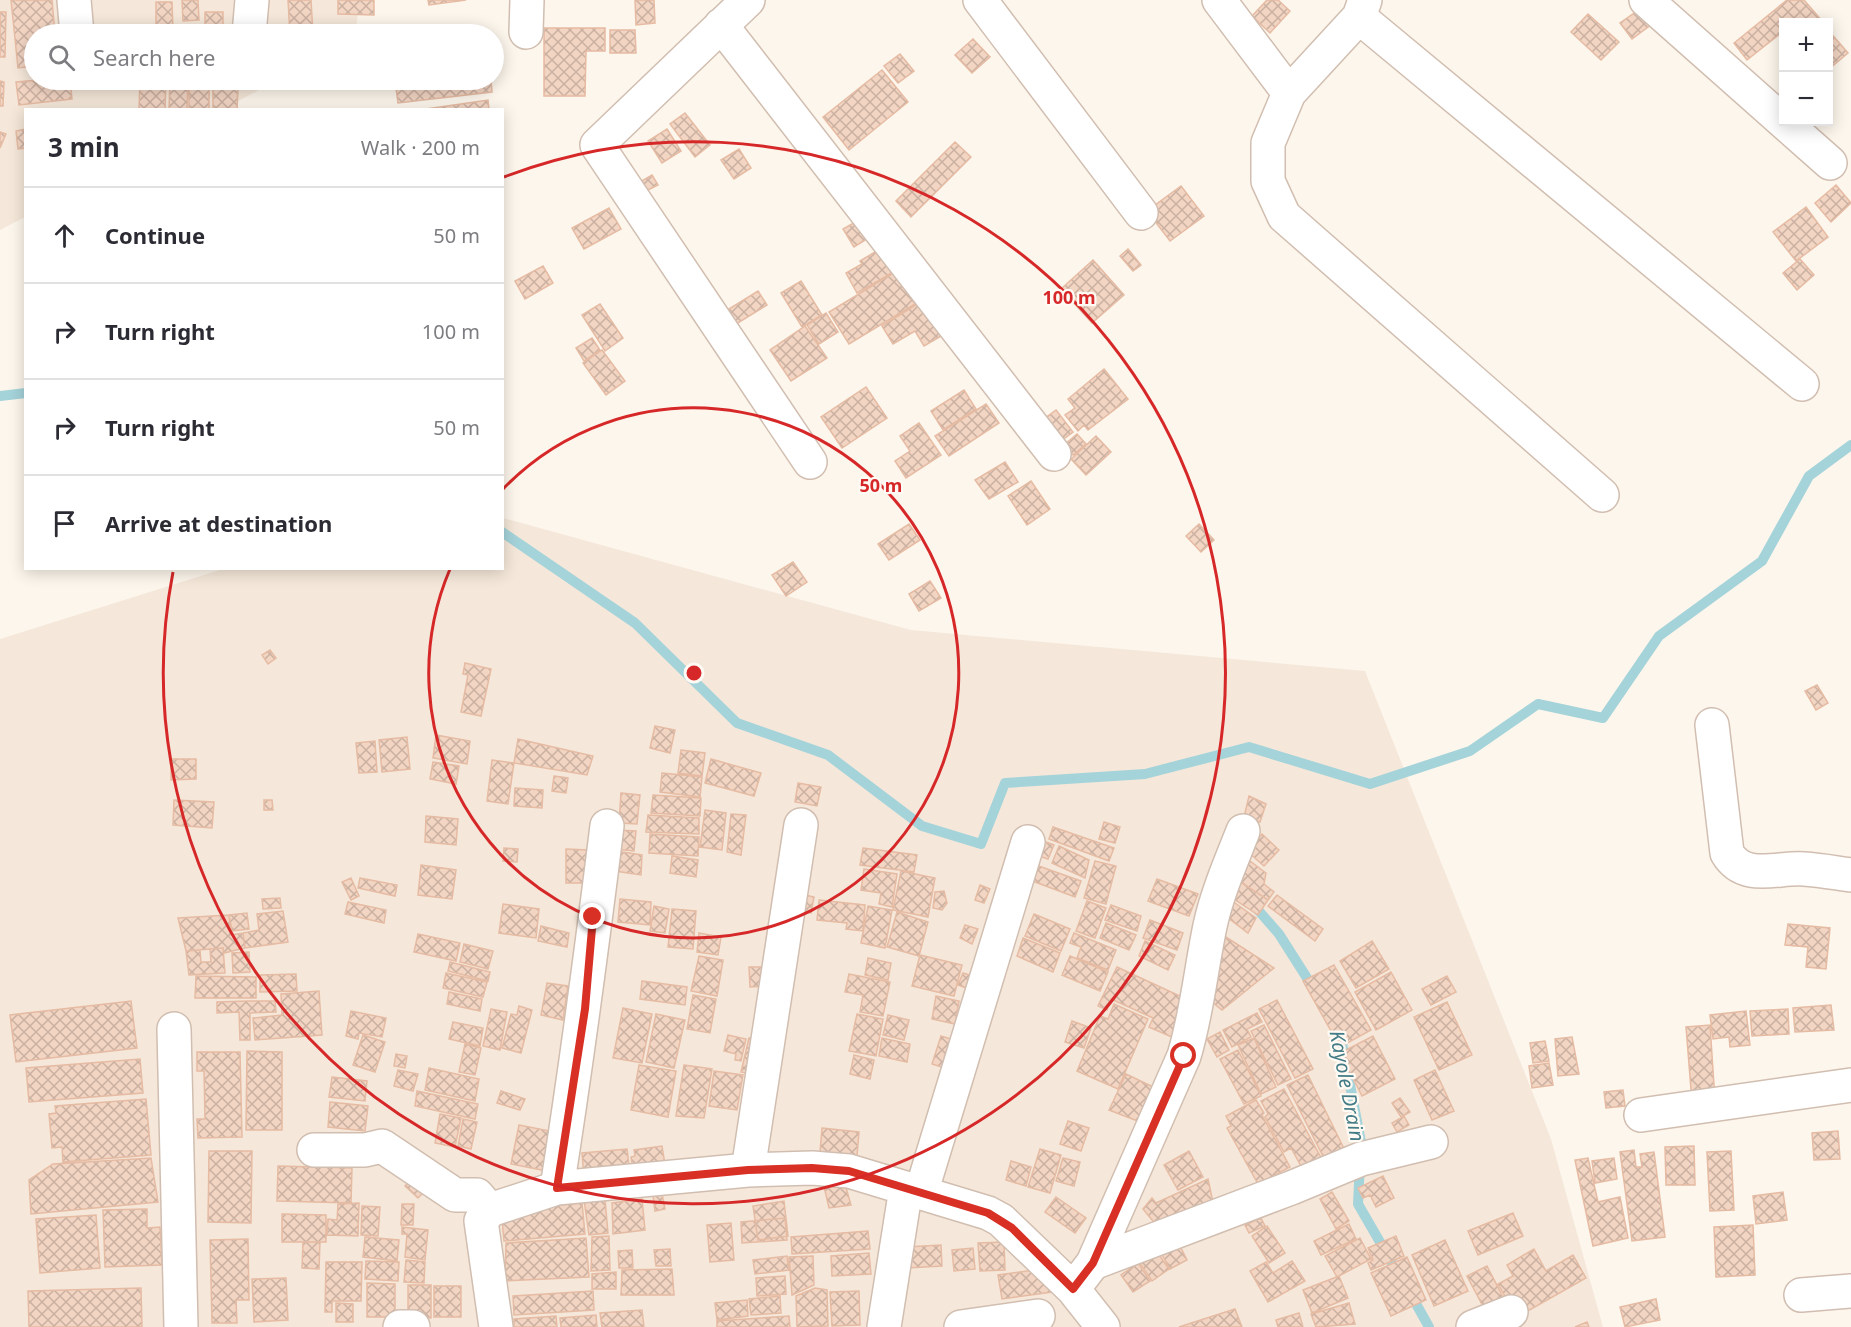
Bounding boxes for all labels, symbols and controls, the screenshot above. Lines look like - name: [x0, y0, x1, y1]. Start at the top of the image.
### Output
- map controls: [1779, 18, 1833, 126]
- button: +: [1779, 18, 1833, 72]
- search box: [24, 24, 504, 90]
- icon: search: [45, 41, 78, 74]
- text: Search here: [93, 42, 215, 72]
- button: −: [1779, 72, 1833, 126]
- text: 3 min: [48, 129, 120, 165]
- text: Walk · 200 m: [361, 134, 480, 161]
- icon: ahead: [48, 219, 81, 252]
- text: Continue: [105, 220, 205, 250]
- text: 50 m: [433, 222, 480, 249]
- text: 100 m: [1042, 285, 1096, 309]
- icon: right: [48, 315, 81, 348]
- text: Turn right: [105, 316, 215, 346]
- text: 100 m: [422, 318, 480, 345]
- icon: right: [48, 411, 81, 444]
- text: Turn right: [105, 412, 215, 442]
- text: 50 m: [433, 414, 480, 441]
- text: 50 m: [860, 473, 902, 497]
- icon: arrive: [48, 507, 81, 540]
- text: Arrive at destination: [105, 508, 332, 538]
- centre of rings: [684, 663, 704, 683]
- route end: [579, 903, 605, 929]
- water label: Kayole Drain: [1324, 1028, 1371, 1144]
- route start: [1170, 1042, 1196, 1068]

